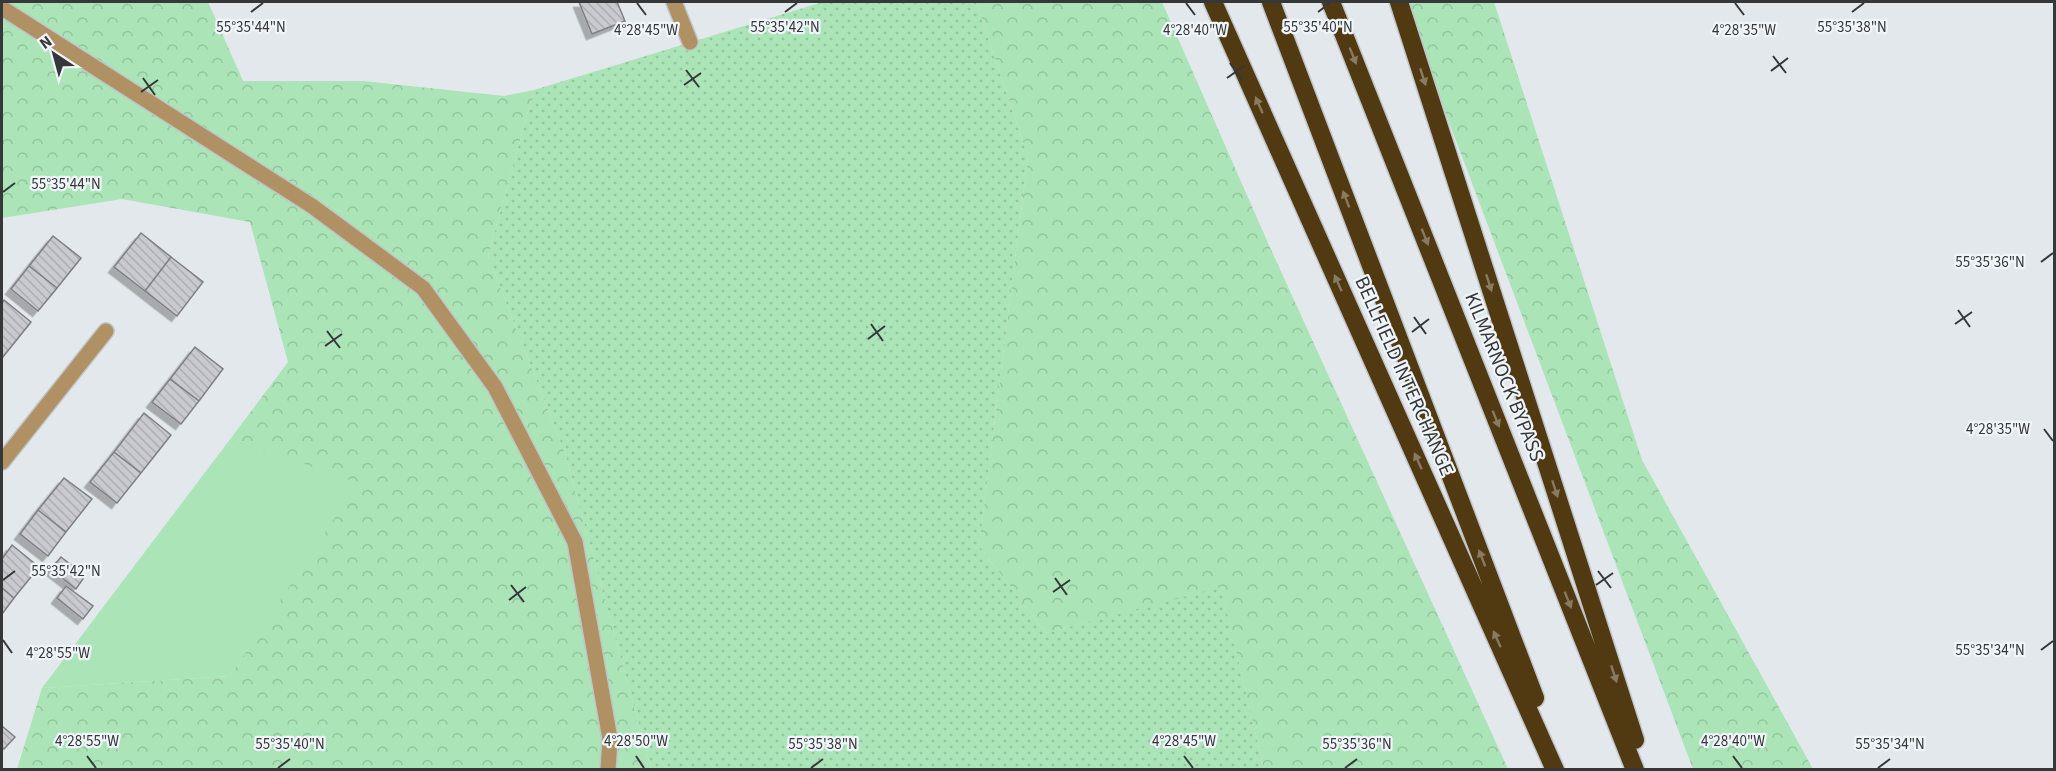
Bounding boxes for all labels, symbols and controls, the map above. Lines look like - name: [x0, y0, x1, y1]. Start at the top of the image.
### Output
- text: 55°35'44"N: [216, 17, 286, 38]
- text: 55°35'42"N: [750, 17, 820, 38]
- text: 55°35'40"N: [1283, 17, 1353, 38]
- text: 55°35'38"N: [1817, 17, 1887, 38]
- text: 4°28'45"W: [614, 20, 678, 41]
- text: 4°28'40"W: [1163, 20, 1227, 41]
- text: 4°28'35"W: [1712, 20, 1776, 41]
- north arrow: [24, 24, 84, 84]
- text: N: [35, 31, 57, 55]
- one-way arrow: [1349, 47, 1358, 65]
- one-way arrow: [1419, 68, 1428, 86]
- one-way arrow: [1253, 96, 1263, 114]
- text: 55°35'44"N: [31, 174, 101, 195]
- one-way arrow: [1340, 190, 1350, 208]
- one-way arrow: [1420, 228, 1430, 246]
- text: 55°35'36"N: [1955, 252, 2025, 273]
- street label: BELLFIELD INTERCHANGE: [1347, 272, 1461, 480]
- one-way arrow: [1333, 274, 1343, 292]
- one-way arrow: [1485, 274, 1494, 292]
- street label: KILMARNOCK BYPASS: [1457, 288, 1551, 466]
- one-way arrow: [1491, 410, 1501, 428]
- text: 4°28'35"W: [1966, 419, 2030, 440]
- one-way arrow: [1413, 453, 1422, 470]
- one-way arrow: [1551, 480, 1560, 498]
- one-way arrow: [1477, 549, 1486, 567]
- text: 55°35'42"N: [31, 561, 101, 582]
- one-way arrow: [1564, 591, 1573, 609]
- one-way arrow: [1492, 630, 1502, 648]
- text: 55°35'34"N: [1955, 640, 2025, 661]
- text: 4°28'55"W: [26, 643, 90, 664]
- one-way arrow: [1610, 665, 1619, 683]
- text: 4°28'55"W: [55, 731, 119, 752]
- text: 4°28'50"W: [604, 731, 668, 752]
- text: 4°28'45"W: [1152, 731, 1216, 752]
- text: 4°28'40"W: [1701, 731, 1765, 752]
- text: 55°35'40"N: [255, 734, 325, 755]
- text: 55°35'38"N: [788, 734, 858, 755]
- text: 55°35'36"N: [1322, 734, 1392, 755]
- text: 55°35'34"N: [1855, 734, 1925, 755]

